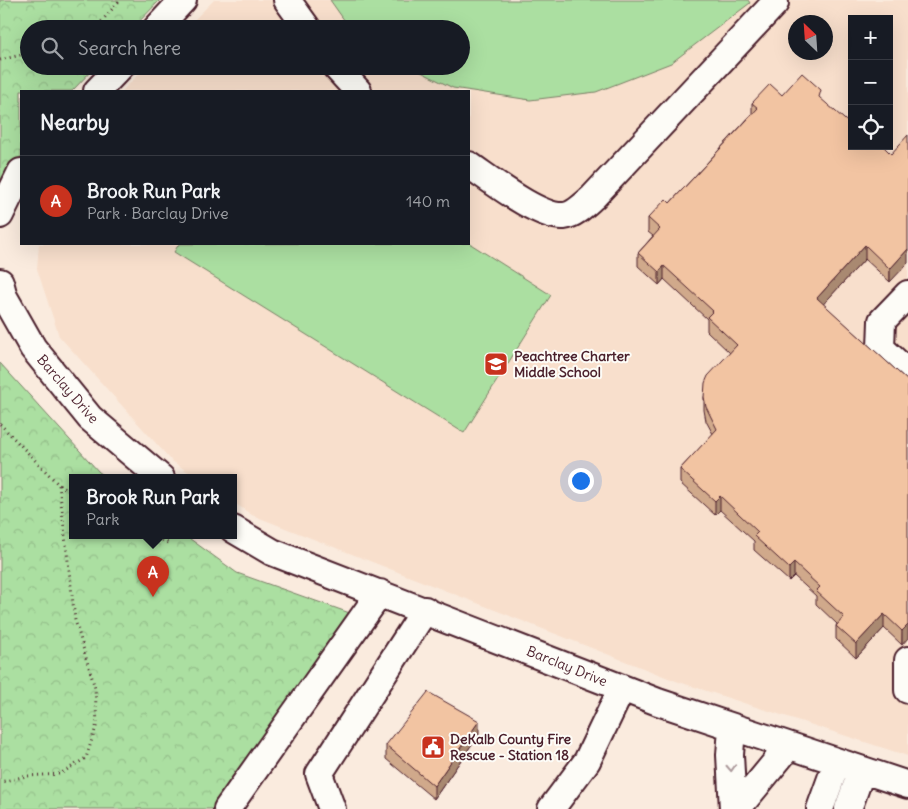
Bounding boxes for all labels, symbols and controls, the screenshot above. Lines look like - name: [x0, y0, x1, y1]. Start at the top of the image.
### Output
- north arrow: [788, 15, 833, 60]
- map controls: [848, 15, 893, 150]
- button: +: [848, 15, 893, 60]
- search box: [20, 20, 470, 75]
- icon: search: [38, 34, 66, 62]
- text: Search here: [78, 36, 181, 60]
- button: −: [848, 60, 893, 105]
- button: locate: [848, 105, 893, 150]
- text: Nearby: [40, 109, 110, 136]
- text: Brook Run Park: [87, 179, 220, 203]
- text: A: [51, 191, 61, 211]
- text: 140 m: [406, 191, 450, 211]
- text: Park · Barclay Drive: [87, 203, 229, 223]
- place label: Peachtree Charter Middle School: [514, 347, 630, 381]
- street label: Barclay Drive: [33, 351, 103, 427]
- school or university icon: Peachtree Charter Middle School: [483, 351, 509, 377]
- your location: [568, 468, 594, 494]
- popup: [69, 474, 237, 539]
- text: Brook Run Park: [86, 485, 220, 509]
- text: Park: [86, 509, 119, 529]
- pin: A: [137, 556, 169, 597]
- street label: Barclay Drive: [524, 642, 610, 690]
- place label: DeKalb County Fire Rescue - Station 18: [450, 730, 572, 764]
- public building icon: DeKalb County Fire Rescue - Station 18: [420, 734, 446, 760]
- one-way arrow: [725, 765, 736, 773]

